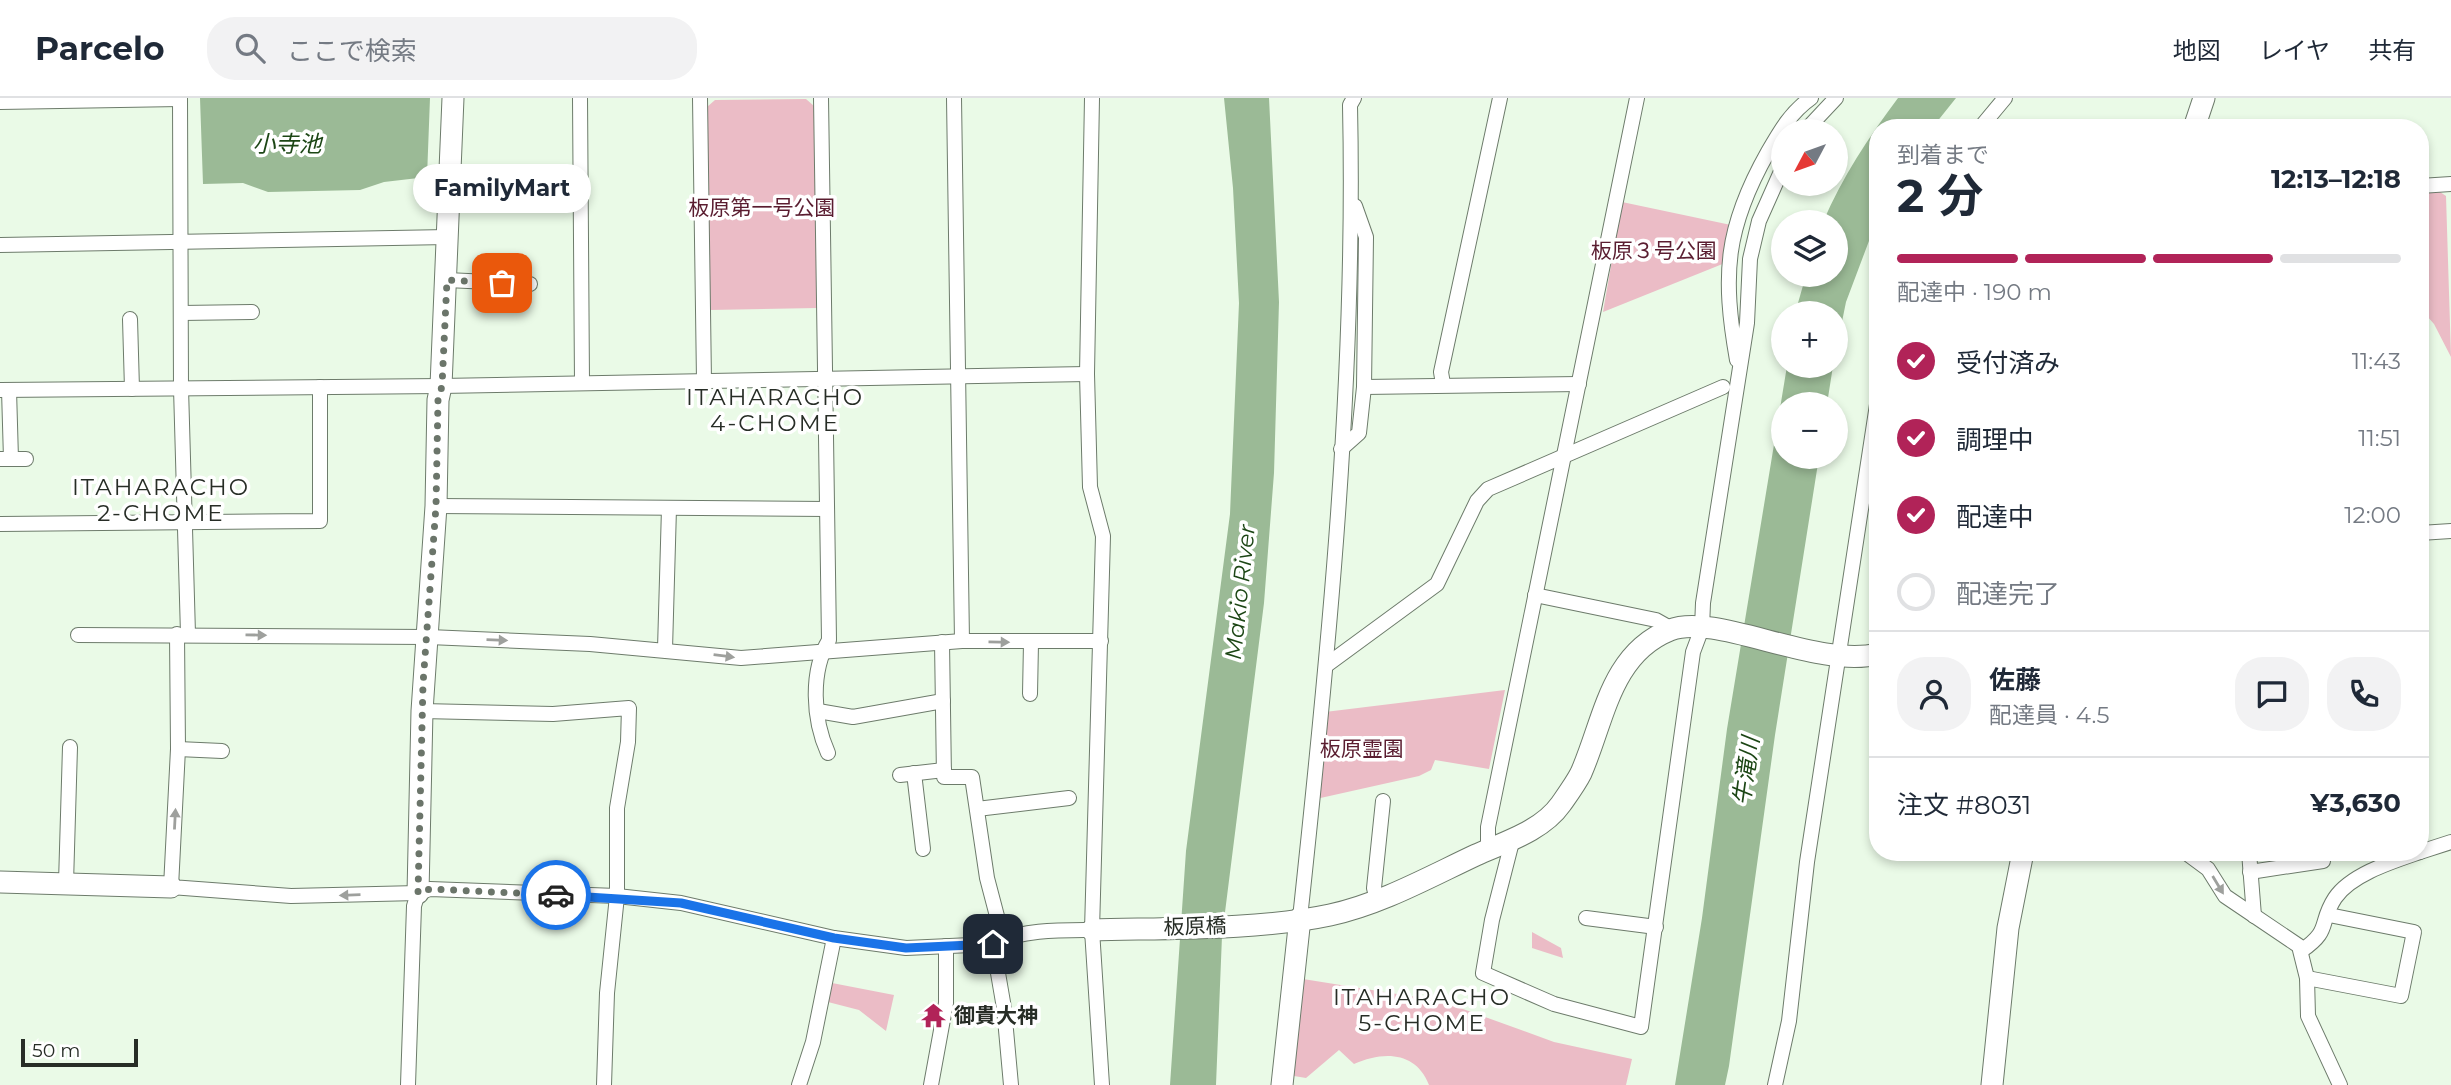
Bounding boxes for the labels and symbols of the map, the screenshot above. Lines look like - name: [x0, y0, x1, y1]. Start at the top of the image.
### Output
- north arrow: [1771, 119, 1848, 196]
- water label: 小寺池: [253, 130, 324, 158]
- callout: FamilyMart: [413, 164, 591, 213]
- park label: 板原第一号公園: [689, 195, 836, 220]
- park label: 板原３号公園: [1591, 238, 1717, 263]
- pin: [472, 253, 532, 313]
- district label: ITAHARACHO 4-CHOME: [686, 383, 864, 437]
- district label: ITAHARACHO 2-CHOME: [72, 473, 250, 527]
- water label: Makio River: [1219, 522, 1261, 661]
- one-way arrow: [245, 629, 267, 641]
- one-way arrow: [486, 635, 508, 646]
- one-way arrow: [989, 636, 1011, 648]
- one-way arrow: [713, 651, 735, 662]
- water label: 牛滝川: [1727, 732, 1765, 807]
- park label: 板原霊園: [1320, 736, 1404, 761]
- one-way arrow: [169, 807, 180, 829]
- courier: [521, 860, 591, 930]
- one-way arrow: [2212, 876, 2224, 895]
- one-way arrow: [339, 889, 361, 900]
- street label: 板原橋: [1163, 912, 1227, 940]
- pin: [963, 914, 1023, 974]
- district label: ITAHARACHO 5-CHOME: [1333, 983, 1511, 1037]
- temple icon: 御貴大神: [920, 1001, 948, 1029]
- place label: 御貴大神: [954, 1003, 1038, 1028]
- scale bar: [21, 1036, 138, 1068]

